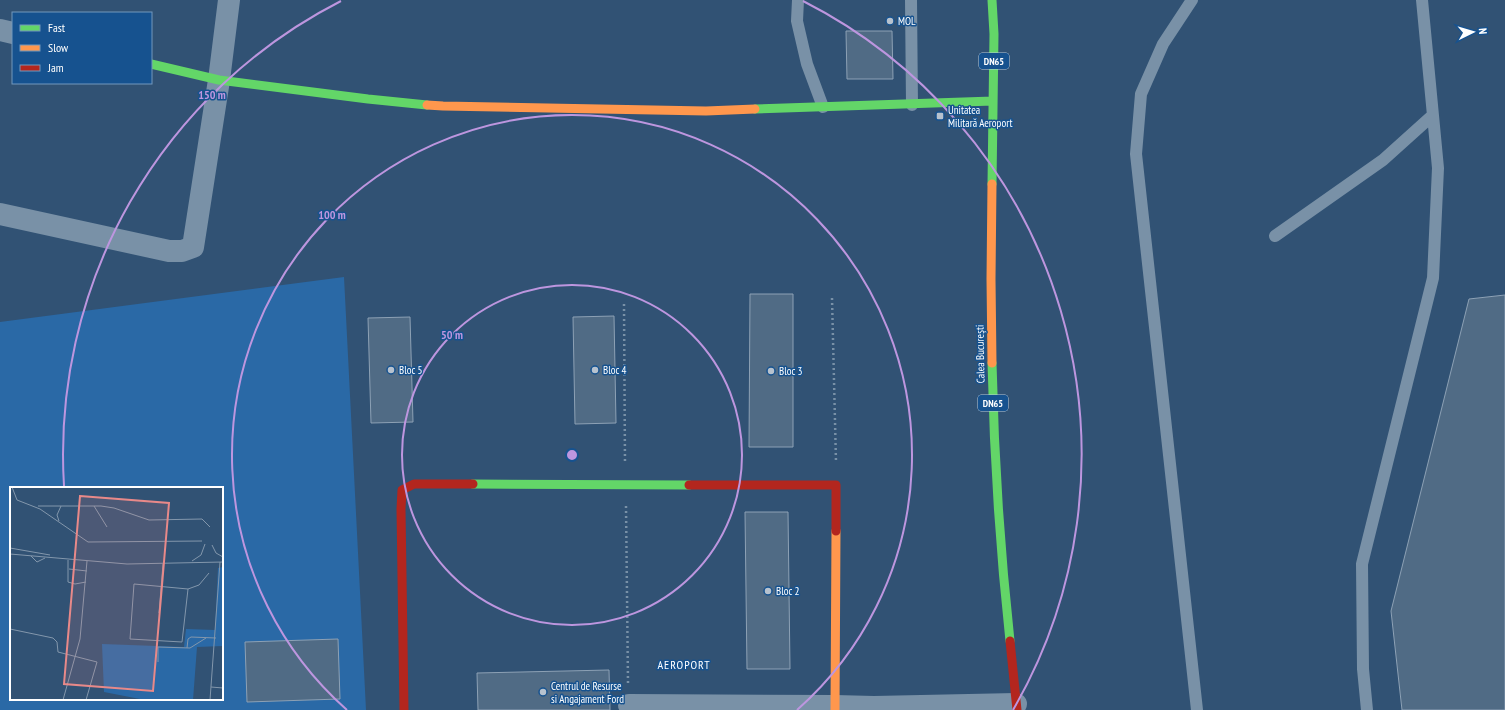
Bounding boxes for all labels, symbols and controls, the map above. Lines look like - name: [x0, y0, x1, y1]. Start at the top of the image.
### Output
- legend: [12, 12, 152, 84]
- north arrow: [1453, 12, 1493, 52]
- place label: MOL: [898, 14, 916, 28]
- marker: MOL: [885, 16, 895, 26]
- text: Fast: [48, 20, 66, 35]
- text: N: [1476, 28, 1490, 35]
- text: Slow: [48, 40, 69, 55]
- road number: DN65: [979, 53, 1009, 69]
- text: Jam: [47, 60, 64, 75]
- text: 150 m: [198, 87, 226, 102]
- place label: Unitatea Militară Aeroport: [948, 103, 1012, 130]
- marker: Unitatea Militară Aeroport: [935, 111, 945, 121]
- text: 100 m: [318, 207, 346, 222]
- street label: Calea București: [972, 325, 988, 383]
- text: 50 m: [441, 327, 463, 342]
- place label: Bloc 5: [399, 363, 423, 377]
- place label: Bloc 4: [603, 363, 627, 377]
- place label: Bloc 3: [779, 364, 803, 378]
- marker: Bloc 5: [386, 365, 396, 375]
- marker: Bloc 4: [590, 365, 600, 375]
- marker: Bloc 3: [766, 366, 776, 376]
- road number: DN65: [978, 395, 1008, 411]
- centre of rings: [565, 448, 579, 462]
- inset map: [10, 487, 223, 700]
- place label: Bloc 2: [776, 584, 800, 598]
- marker: Bloc 2: [763, 586, 773, 596]
- district label: AEROPORT: [657, 657, 711, 672]
- place label: Centrul de Resurse si Angajament Ford: [551, 679, 624, 706]
- marker: Centrul de Resurse si Angajament Ford: [538, 687, 548, 697]

